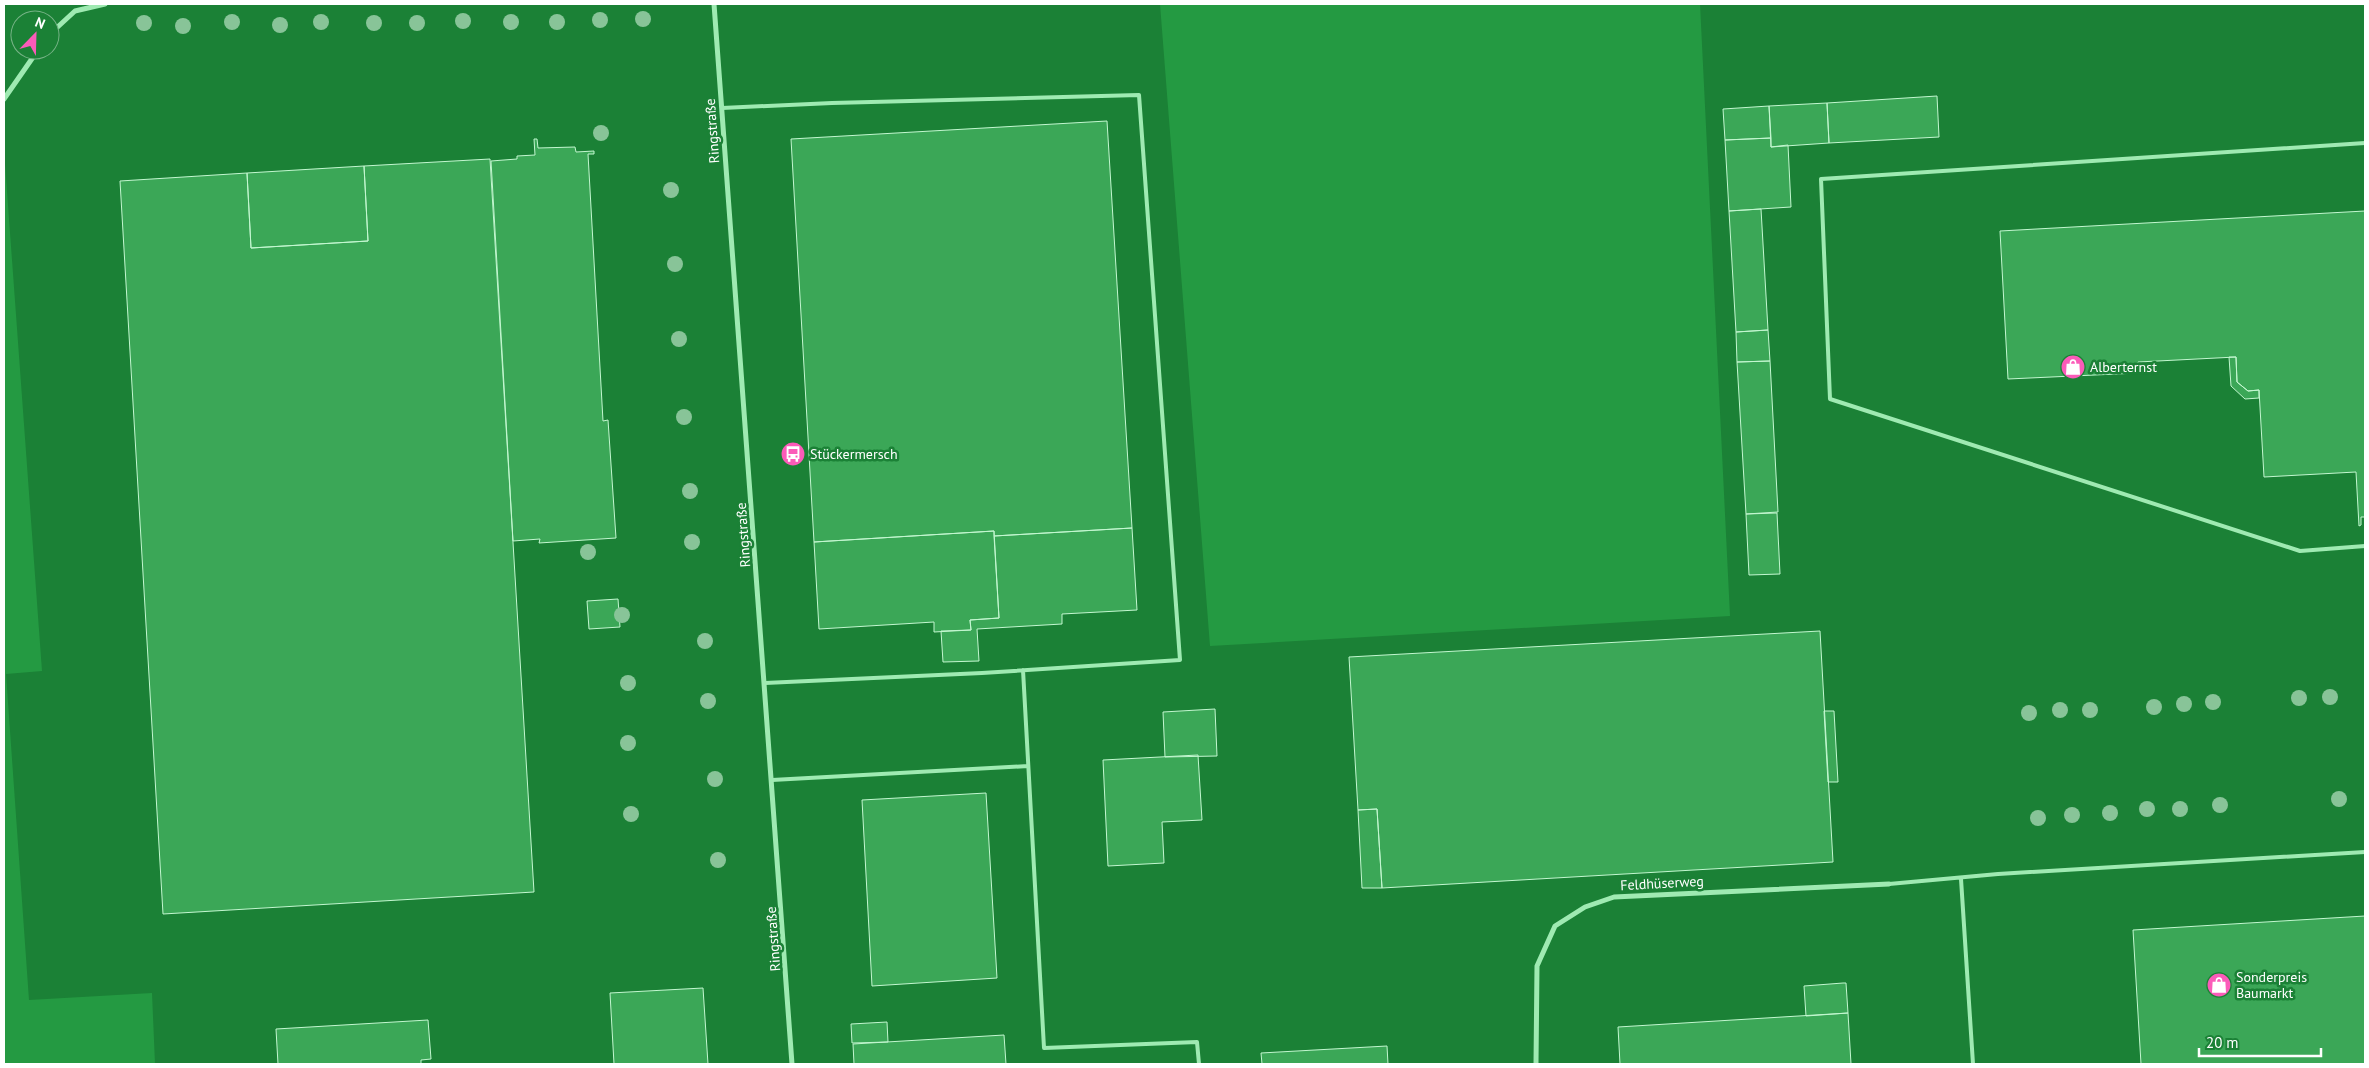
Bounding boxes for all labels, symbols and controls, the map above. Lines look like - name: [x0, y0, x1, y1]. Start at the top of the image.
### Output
- north arrow: [10, 10, 60, 60]
- text: N: [32, 13, 48, 33]
- street label: Ringstraße: [701, 98, 723, 164]
- shop icon: Alberternst: [2060, 354, 2086, 380]
- place label: Alberternst: [2090, 358, 2157, 376]
- bus stop icon: Stückermersch: [780, 441, 806, 467]
- place label: Stückermersch: [810, 445, 898, 463]
- street label: Ringstraße: [732, 502, 754, 568]
- street label: Feldhüserweg: [1620, 872, 1704, 894]
- street label: Ringstraße: [762, 906, 784, 972]
- place label: Sonderpreis Baumarkt: [2236, 968, 2307, 1002]
- shop icon: Sonderpreis Baumarkt: [2206, 972, 2232, 998]
- scale bar: [2199, 1026, 2322, 1058]
- text: 20 m: [2206, 1033, 2239, 1052]

